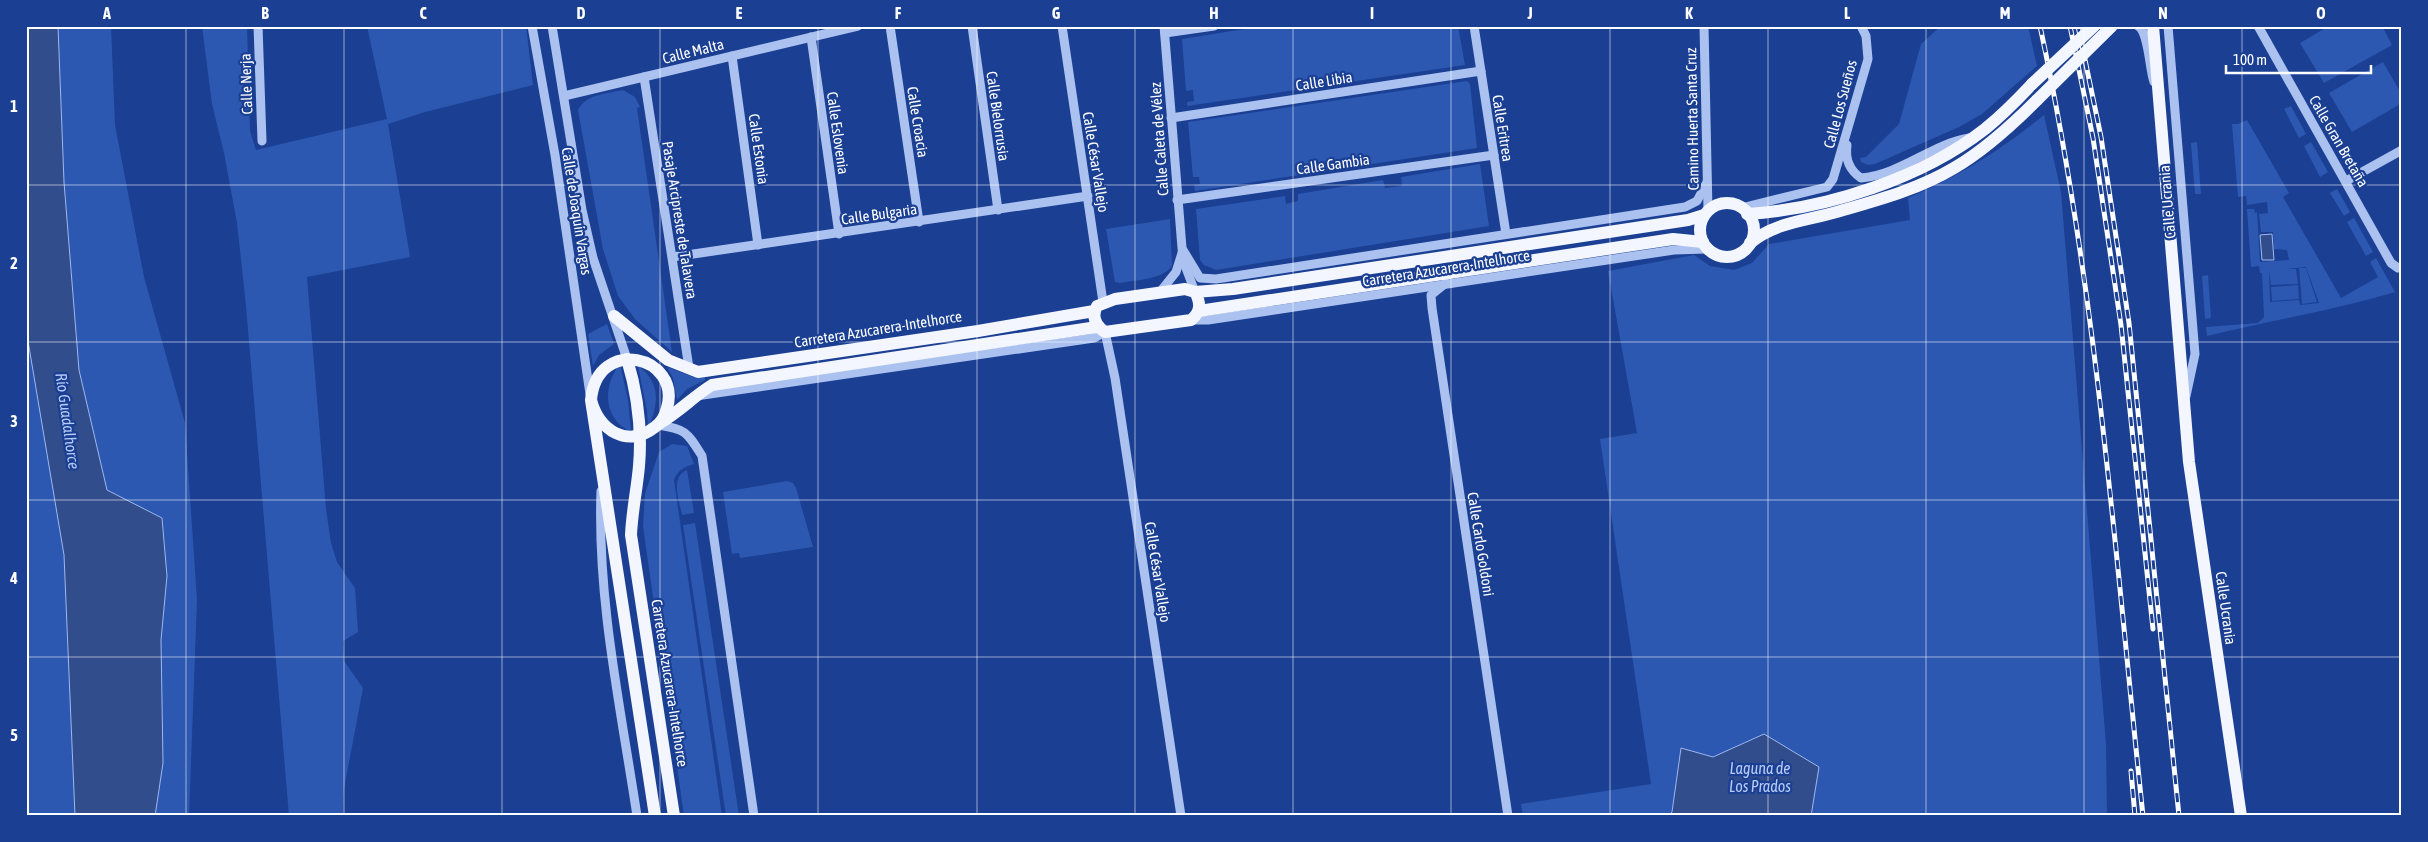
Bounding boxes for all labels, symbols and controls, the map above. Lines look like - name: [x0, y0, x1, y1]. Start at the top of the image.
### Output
- text: A: [102, 4, 111, 22]
- text: B: [261, 4, 269, 22]
- text: C: [419, 4, 427, 22]
- text: D: [577, 4, 586, 22]
- text: E: [736, 4, 743, 22]
- text: F: [895, 4, 902, 22]
- text: G: [1052, 4, 1061, 22]
- text: H: [1209, 4, 1219, 22]
- text: I: [1370, 4, 1374, 22]
- text: J: [1526, 4, 1533, 22]
- text: K: [1685, 4, 1693, 22]
- text: L: [1844, 4, 1851, 22]
- text: M: [2000, 4, 2010, 22]
- text: N: [2158, 4, 2168, 22]
- text: O: [2316, 4, 2326, 22]
- street label: Calle Malta: [661, 35, 725, 67]
- scale bar: [2226, 42, 2370, 74]
- street label: Camino Huerta Santa Cruz: [1682, 47, 1702, 190]
- text: 100 m: [2233, 51, 2267, 68]
- street label: Calle Nerja: [236, 53, 256, 115]
- street label: Calle Los Sueños: [1820, 58, 1860, 150]
- street label: Calle Libia: [1294, 68, 1354, 94]
- street label: Calle Bielorrusia: [983, 70, 1013, 162]
- street label: Calle Caleta de Vélez: [1147, 81, 1171, 196]
- street label: Calle Croacia: [904, 85, 932, 159]
- street label: Calle Eslovenia: [824, 91, 852, 175]
- street label: Calle Gran Bretaña: [2306, 92, 2372, 190]
- street label: Calle Eritrea: [1489, 93, 1517, 163]
- text: 1: [10, 97, 18, 115]
- street label: Calle César Vallejo: [1080, 110, 1112, 214]
- street label: Calle Estonia: [746, 113, 772, 185]
- street label: Pasaje Arcipreste de Talavera: [659, 140, 701, 300]
- street label: Calle de Joaquín Vargas: [559, 146, 595, 276]
- street label: Calle Gambia: [1295, 150, 1371, 178]
- street label: Calle Ucrania: [2155, 165, 2179, 239]
- street label: Calle Bulgaria: [840, 200, 918, 228]
- street label: Carretera Azucarera-Intelhorce: [1361, 246, 1531, 290]
- text: 2: [10, 254, 18, 272]
- street label: Carretera Azucarera-Intelhorce: [793, 307, 963, 351]
- water label: Río Guadalhorce: [52, 372, 84, 470]
- text: 3: [10, 412, 18, 430]
- street label: Calle Carlo Goldoni: [1464, 491, 1498, 597]
- street label: Calle César Vallejo: [1142, 520, 1174, 624]
- text: 4: [9, 569, 18, 587]
- street label: Calle Ucrania: [2212, 570, 2240, 646]
- street label: Carretera Azucarera-Intelhorce: [648, 598, 692, 768]
- text: 5: [10, 726, 18, 744]
- water label: Laguna de Los Prados: [1729, 759, 1791, 795]

